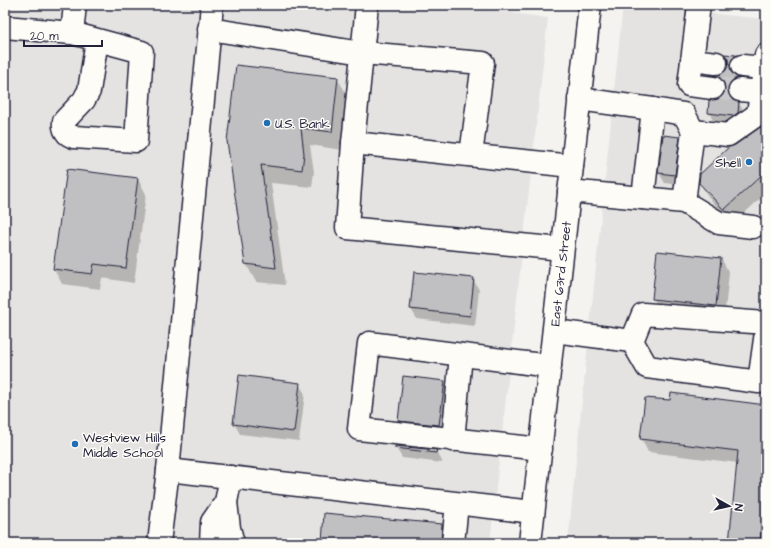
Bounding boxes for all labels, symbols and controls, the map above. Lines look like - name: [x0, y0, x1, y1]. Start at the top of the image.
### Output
- scale bar: [24, 22, 102, 48]
- text: 20 m: [30, 28, 59, 45]
- place label: U.S. Bank: [275, 115, 330, 133]
- marker: U.S. Bank: [262, 118, 272, 128]
- place label: Shell: [715, 154, 741, 172]
- marker: Shell: [744, 157, 754, 167]
- street label: East 63rd Street: [546, 220, 576, 327]
- place label: Westview Hills Middle School: [83, 429, 166, 462]
- marker: Westview Hills Middle School: [70, 439, 80, 449]
- north arrow: [709, 486, 749, 526]
- text: N: [730, 503, 746, 512]

